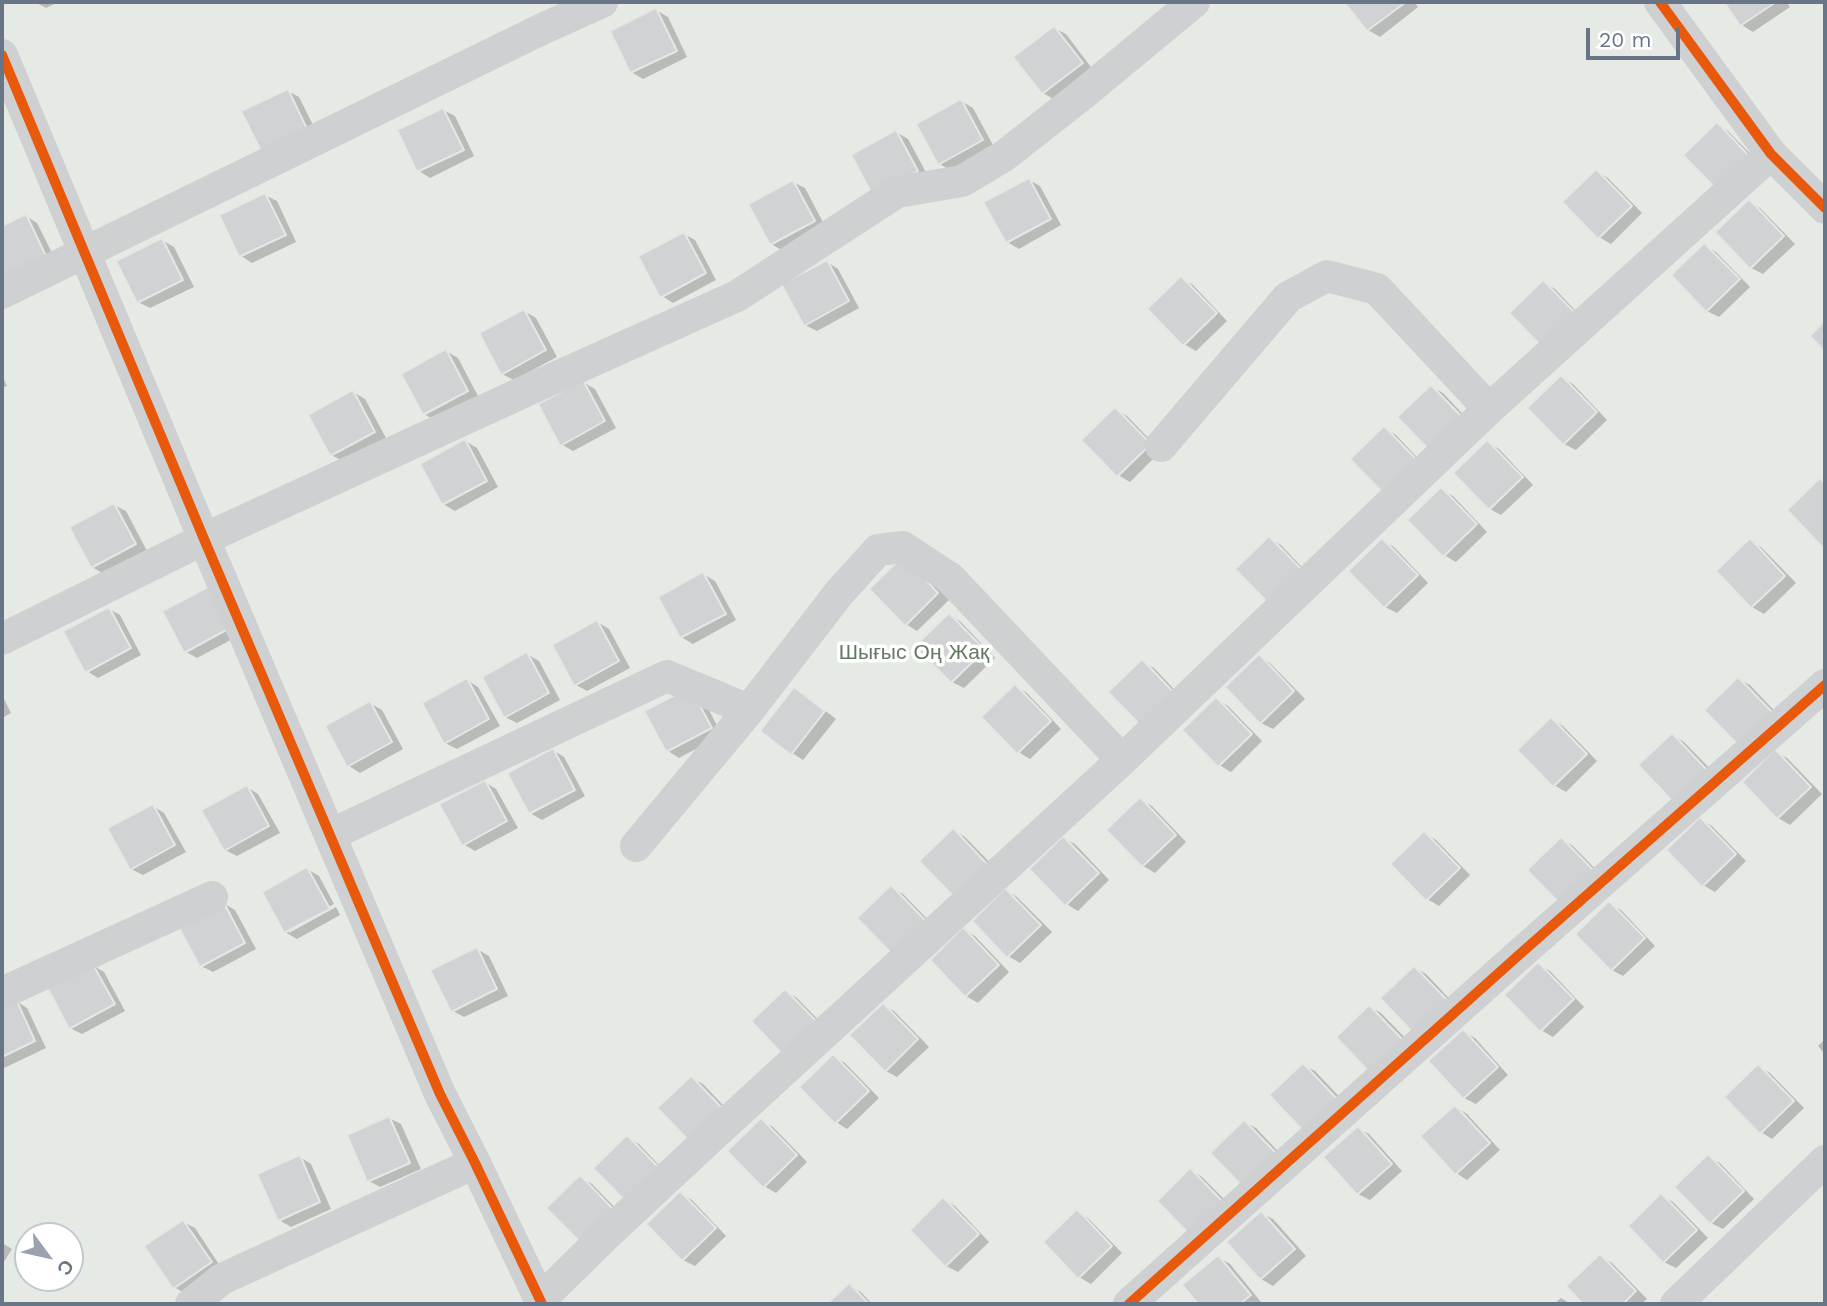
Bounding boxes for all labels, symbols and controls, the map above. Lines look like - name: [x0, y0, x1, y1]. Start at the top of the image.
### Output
- scale bar: [1589, 14, 1684, 58]
- text: 20 m: [1599, 27, 1651, 52]
- park label: Шығыс Оң Жақ: [839, 640, 989, 666]
- north arrow: [14, 1222, 84, 1292]
- text: С: [52, 1256, 79, 1280]

